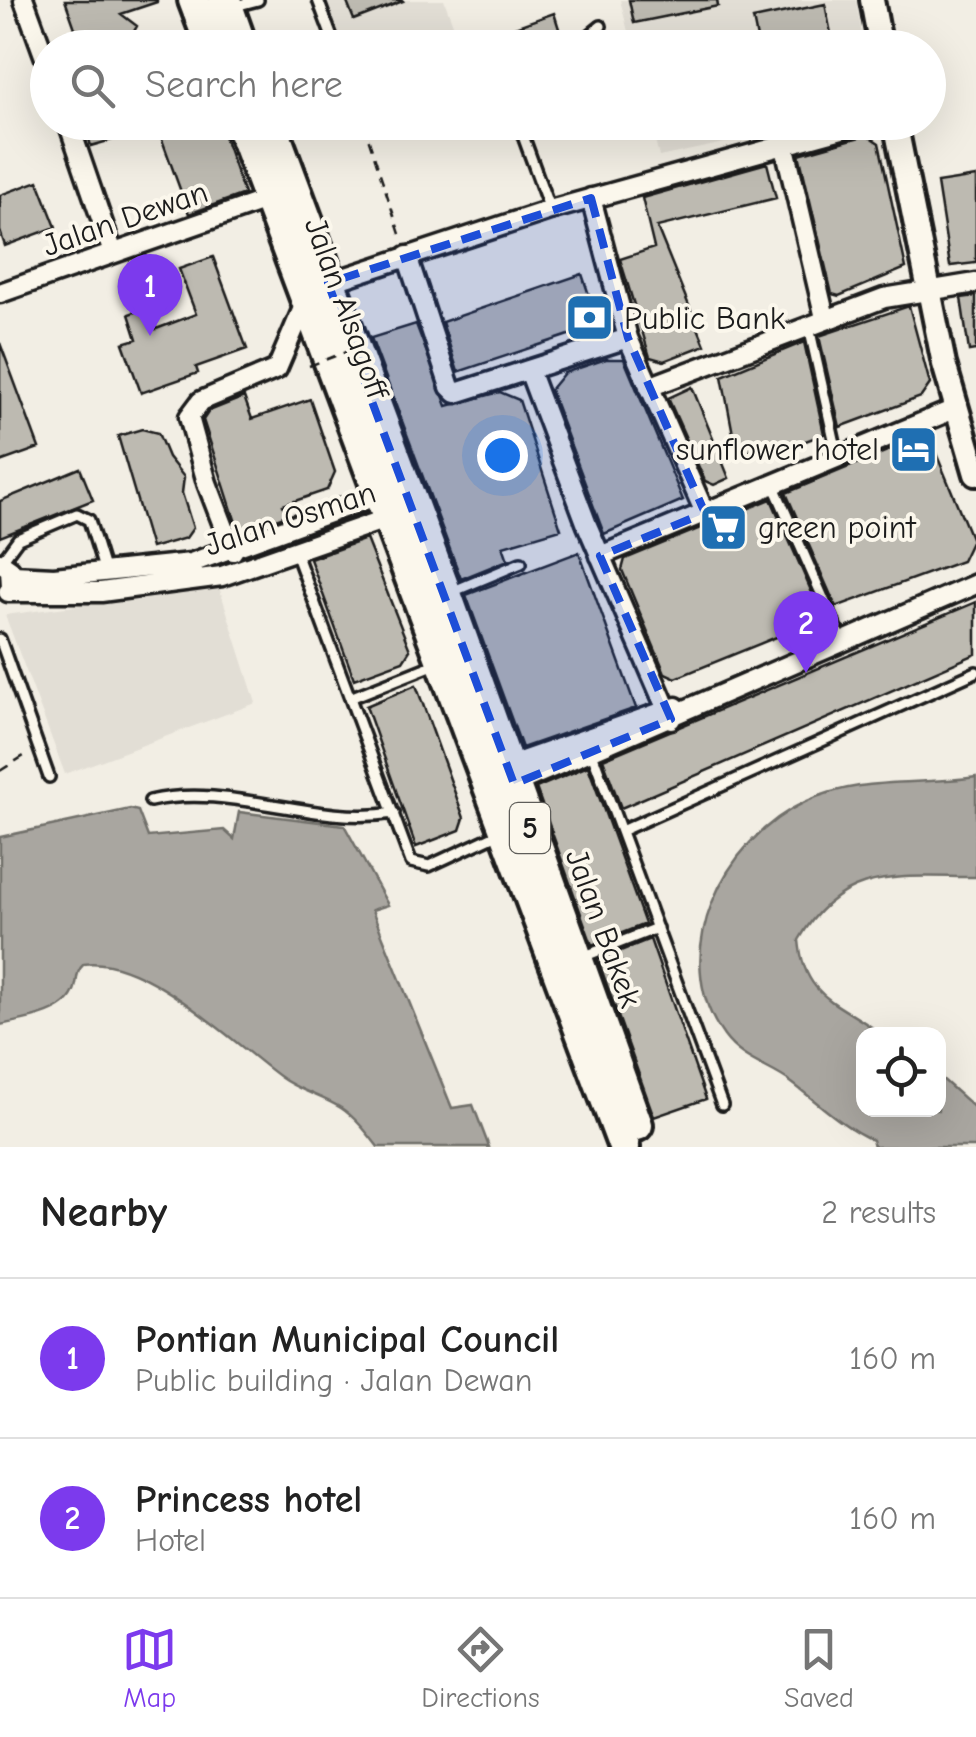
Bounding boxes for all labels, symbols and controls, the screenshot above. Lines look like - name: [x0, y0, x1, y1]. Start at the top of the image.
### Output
- search box: [30, 30, 946, 140]
- icon: search: [65, 58, 120, 113]
- text: Search here: [145, 63, 343, 107]
- street label: Jalan Dewan: [38, 173, 212, 264]
- street label: Jalan Alsagoff: [297, 213, 397, 406]
- pin: 1: [118, 254, 182, 336]
- bank icon: Public Bank: [563, 292, 615, 344]
- place label: Public Bank: [624, 300, 786, 337]
- hotel icon: sunflower hotel: [888, 423, 940, 475]
- your location: [477, 430, 528, 481]
- place label: sunflower hotel: [676, 431, 879, 468]
- street label: Jalan Osman: [200, 473, 380, 564]
- supermarket icon: green point: [697, 501, 749, 553]
- place label: green point: [758, 509, 916, 546]
- pin: 2: [774, 590, 838, 673]
- road number: 5: [510, 803, 550, 853]
- street label: Jalan Bakek: [558, 844, 649, 1013]
- map controls: [856, 1027, 946, 1117]
- button: locate: [856, 1027, 946, 1117]
- text: Nearby: [40, 1188, 167, 1237]
- text: 2 results: [821, 1194, 936, 1231]
- text: Pontian Municipal Council: [135, 1318, 559, 1362]
- text: 1: [66, 1340, 79, 1377]
- text: 160 m: [849, 1340, 936, 1377]
- text: Public building · Jalan Dewan: [135, 1362, 532, 1399]
- text: Princess hotel: [135, 1478, 362, 1522]
- text: 2: [65, 1500, 80, 1537]
- text: 160 m: [849, 1500, 936, 1537]
- text: Hotel: [135, 1522, 206, 1559]
- tab: Map: [122, 1622, 177, 1714]
- tab: Directions: [421, 1622, 540, 1714]
- tab: Saved: [784, 1622, 854, 1714]

